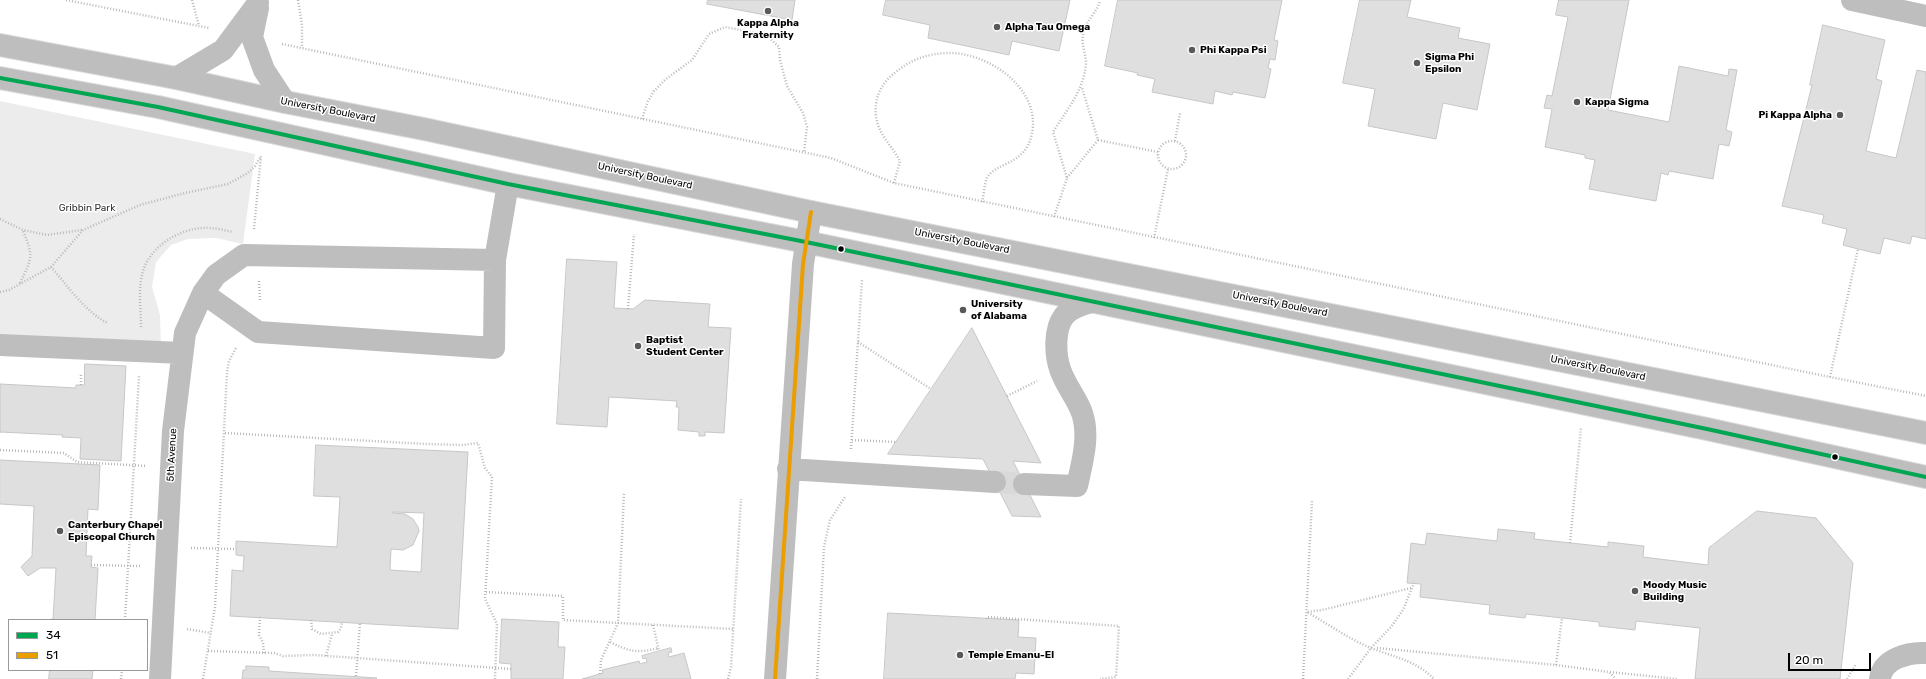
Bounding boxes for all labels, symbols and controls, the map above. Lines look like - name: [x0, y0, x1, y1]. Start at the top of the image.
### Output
- marker: Kappa Alpha Fraternity: [763, 6, 773, 16]
- place label: Kappa Alpha Fraternity: [737, 17, 799, 40]
- place label: Alpha Tau Omega: [1005, 21, 1090, 33]
- marker: Alpha Tau Omega: [992, 22, 1002, 32]
- place label: Phi Kappa Psi: [1200, 44, 1267, 56]
- marker: Phi Kappa Psi: [1187, 45, 1197, 55]
- place label: Sigma Phi Epsilon: [1425, 51, 1474, 74]
- marker: Sigma Phi Epsilon: [1412, 58, 1422, 68]
- street label: University Boulevard: [280, 95, 376, 125]
- place label: Kappa Sigma: [1585, 96, 1649, 108]
- marker: Kappa Sigma: [1572, 97, 1582, 107]
- place label: Pi Kappa Alpha: [1758, 109, 1832, 121]
- marker: Pi Kappa Alpha: [1835, 110, 1845, 120]
- street label: University Boulevard: [597, 160, 693, 192]
- park label: Gribbin Park: [59, 202, 115, 214]
- street label: University Boulevard: [914, 226, 1010, 256]
- unlabelled marker: [836, 244, 846, 254]
- street label: University Boulevard: [1232, 289, 1328, 319]
- place label: University of Alabama: [971, 298, 1027, 322]
- marker: University of Alabama: [958, 305, 968, 315]
- place label: Baptist Student Center: [646, 334, 724, 358]
- marker: Baptist Student Center: [633, 341, 643, 351]
- street label: University Boulevard: [1550, 353, 1646, 383]
- street label: 5th Avenue: [165, 428, 179, 482]
- unlabelled marker: [1830, 452, 1840, 462]
- place label: Canterbury Chapel Episcopal Church: [68, 519, 162, 542]
- marker: Canterbury Chapel Episcopal Church: [55, 526, 65, 536]
- place label: Moody Music Building: [1643, 579, 1707, 602]
- marker: Moody Music Building: [1630, 586, 1640, 596]
- legend: [8, 619, 148, 671]
- text: 34: [46, 628, 61, 642]
- scale bar: [1790, 645, 1873, 671]
- text: 51: [46, 648, 58, 662]
- place label: Temple Emanu-El: [968, 649, 1054, 661]
- marker: Temple Emanu-El: [955, 650, 965, 660]
- text: 20 m: [1795, 653, 1823, 667]

